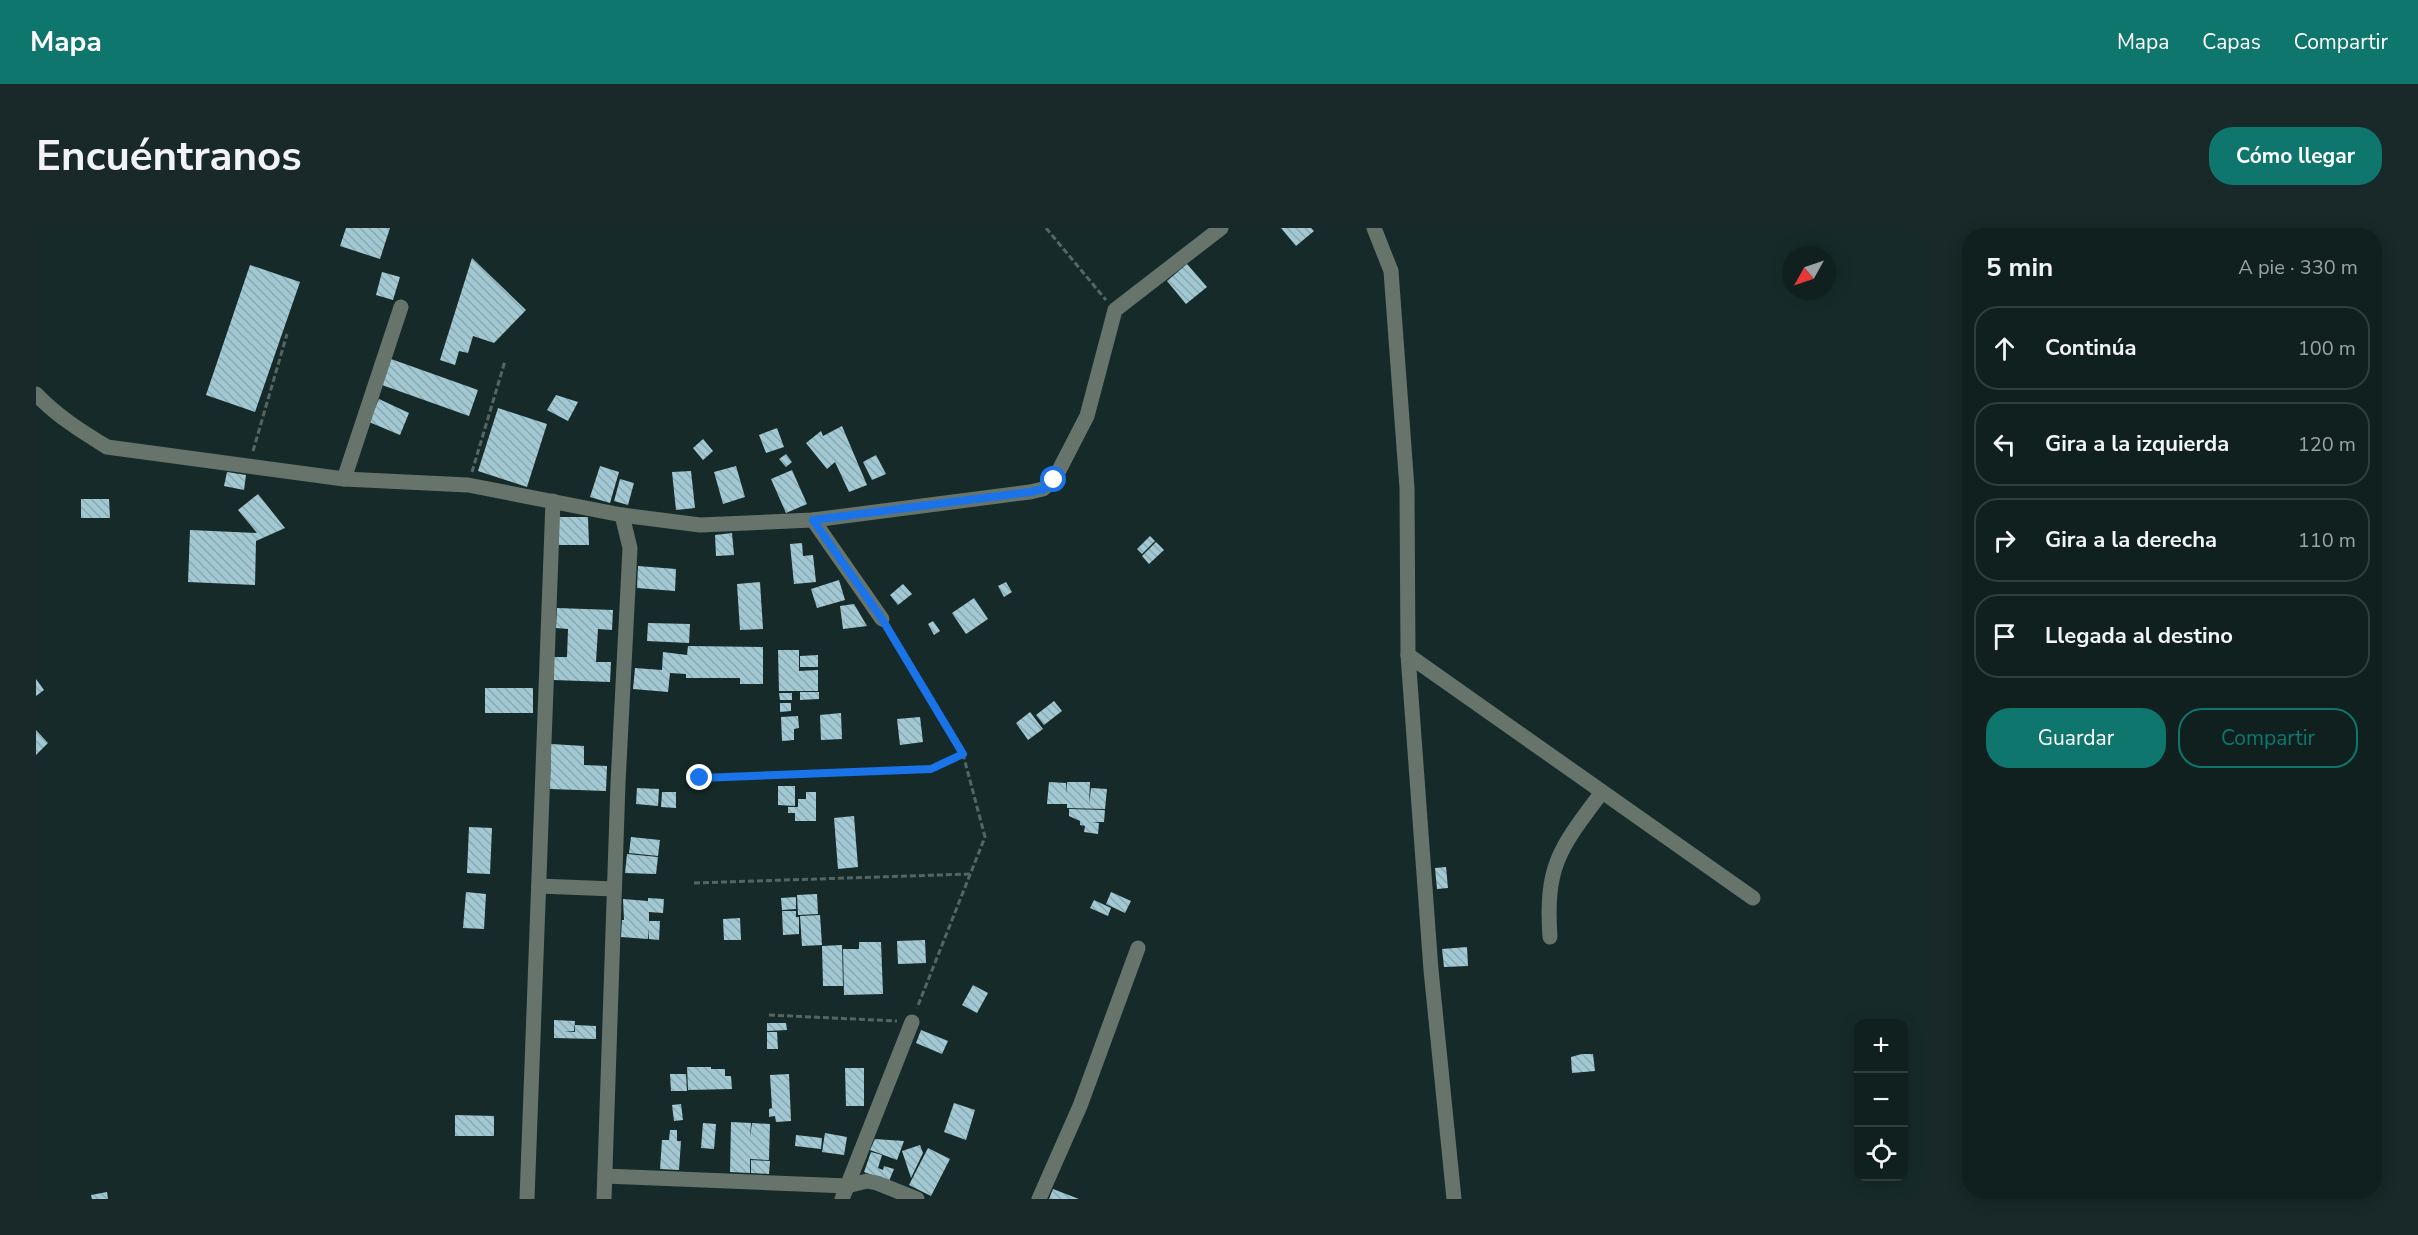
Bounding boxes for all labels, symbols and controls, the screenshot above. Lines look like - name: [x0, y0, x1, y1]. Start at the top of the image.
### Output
- text: Mapa: [30, 23, 102, 61]
- text: Mapa: [2117, 28, 2169, 56]
- text: Capas: [2202, 28, 2261, 56]
- text: Compartir: [2294, 28, 2388, 56]
- button: Cómo llegar: [2209, 127, 2382, 185]
- text: Encuéntranos: [36, 128, 302, 185]
- north arrow: [1782, 246, 1836, 300]
- text: 5 min: [1986, 250, 2053, 285]
- text: A pie · 330 m: [2238, 254, 2358, 281]
- icon: ahead: [1988, 332, 2021, 365]
- text: Continúa: [2045, 333, 2136, 363]
- text: 100 m: [2298, 335, 2356, 362]
- icon: left: [1988, 428, 2021, 461]
- text: Gira a la izquierda: [2045, 429, 2229, 459]
- text: 120 m: [2298, 431, 2356, 458]
- route start: [1040, 466, 1066, 492]
- icon: right: [1988, 524, 2021, 557]
- text: Gira a la derecha: [2045, 525, 2217, 555]
- text: 110 m: [2298, 527, 2356, 554]
- icon: arrive: [1988, 620, 2021, 653]
- text: Llegada al destino: [2045, 621, 2233, 651]
- button: Guardar: [1986, 708, 2166, 768]
- button: Compartir: [2178, 708, 2358, 768]
- route end: [686, 764, 712, 790]
- map controls: [1854, 1019, 1908, 1181]
- button: +: [1854, 1019, 1908, 1073]
- button: −: [1854, 1073, 1908, 1127]
- button: locate: [1854, 1127, 1908, 1181]

